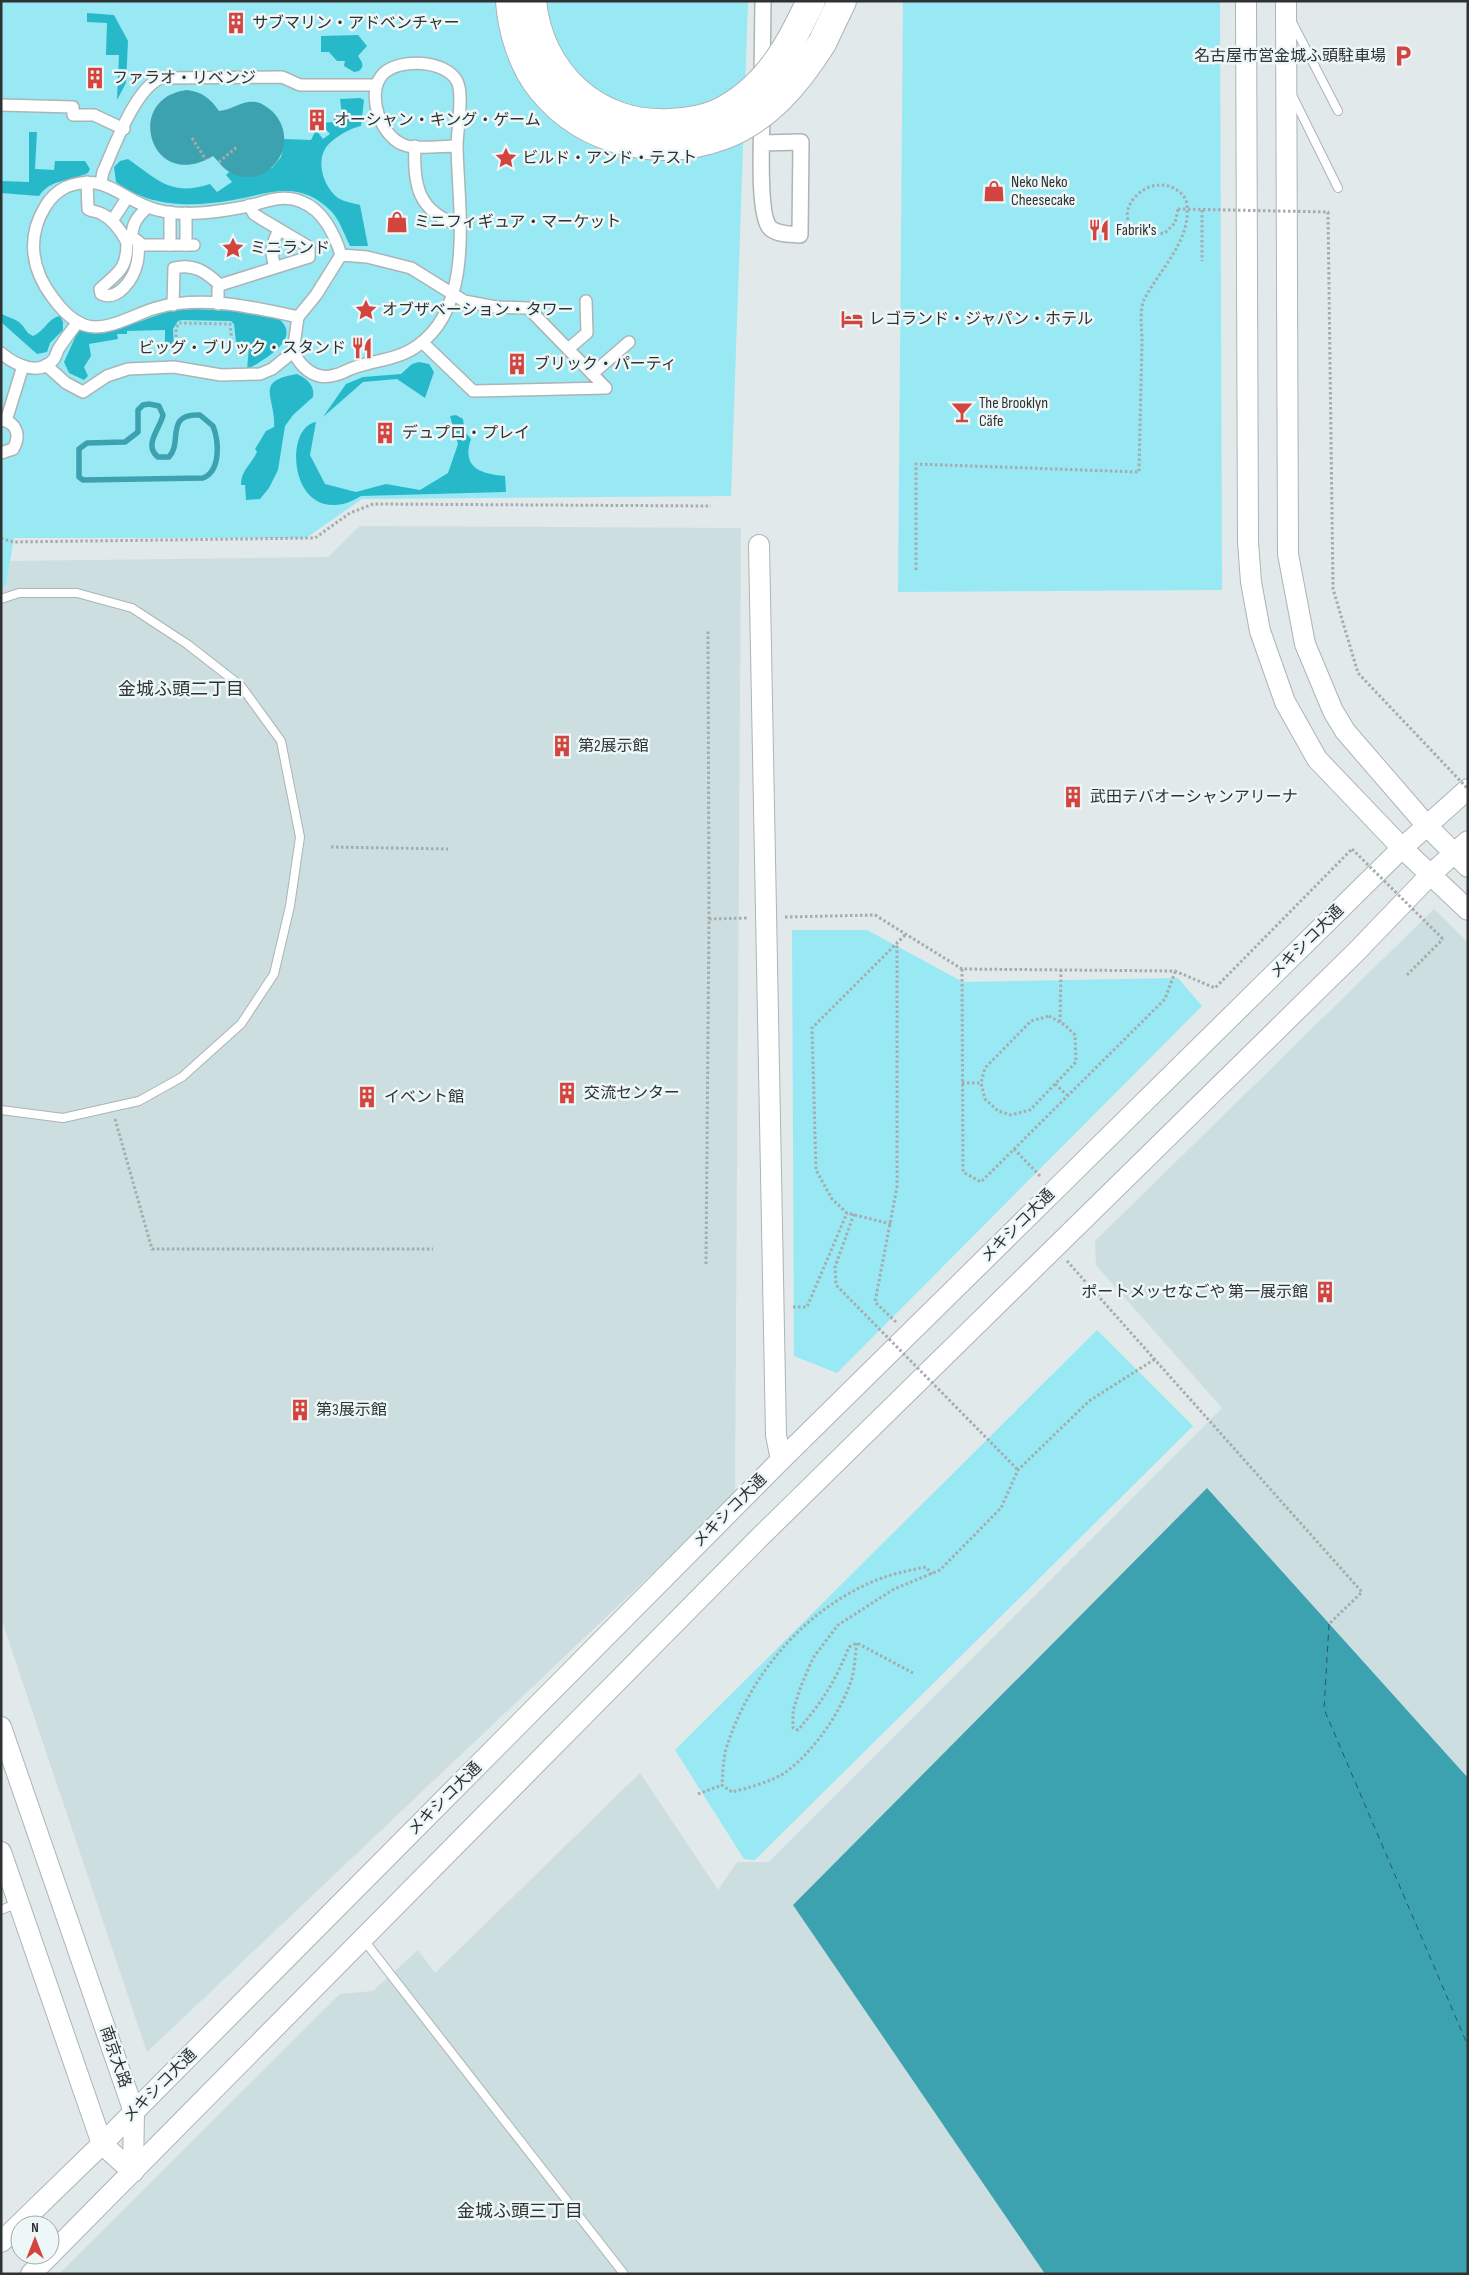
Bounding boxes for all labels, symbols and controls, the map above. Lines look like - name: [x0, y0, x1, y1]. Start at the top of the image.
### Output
- building icon: サブマリン・アドベンチャー: [223, 10, 249, 36]
- place label: サブマリン・アドベンチャー: [252, 14, 460, 33]
- parking icon: 名古屋市営金城ふ頭駐車場: [1390, 43, 1416, 69]
- place label: 名古屋市営金城ふ頭駐車場: [1194, 47, 1386, 66]
- building icon: ファラオ・リベンジ: [82, 65, 108, 91]
- place label: ファラオ・リベンジ: [112, 69, 256, 88]
- building icon: オーシャン・キング・ゲーム: [304, 107, 330, 133]
- place label: オーシャン・キング・ゲーム: [334, 111, 541, 130]
- place icon: ビルド・アンド・テスト: [493, 145, 519, 171]
- place label: ビルド・アンド・テスト: [522, 149, 697, 168]
- place label: Neko Neko Cheesecake: [1011, 173, 1075, 210]
- shop icon: Neko Neko Cheesecake: [981, 178, 1007, 204]
- shop icon: ミニフィギュア・マーケット: [384, 209, 410, 235]
- place label: ミニフィギュア・マーケット: [414, 213, 621, 232]
- restaurant icon: Fabrik's: [1086, 217, 1112, 243]
- place label: Fabrik's: [1116, 221, 1157, 240]
- place icon: ミニランド: [220, 235, 246, 261]
- place label: ミニランド: [250, 239, 330, 258]
- place icon: オブザベーション・タワー: [353, 297, 379, 323]
- place label: オブザベーション・タワー: [382, 301, 574, 320]
- hotel icon: レゴランド・ジャパン・ホテル: [839, 306, 865, 332]
- place label: レゴランド・ジャパン・ホテル: [869, 310, 1093, 329]
- restaurant icon: ビッグ・ブリック・スタンド: [349, 335, 375, 361]
- place label: ビッグ・ブリック・スタンド: [138, 339, 346, 358]
- building icon: ブリック・パーティ: [504, 351, 530, 377]
- place label: ブリック・パーティ: [534, 355, 677, 374]
- place label: The Brooklyn Cäfe: [979, 394, 1048, 431]
- bar icon: The Brooklyn Cäfe: [949, 399, 975, 425]
- building icon: デュプロ・プレイ: [372, 420, 398, 446]
- place label: デュプロ・プレイ: [402, 424, 530, 443]
- district label: 金城ふ頭二丁目: [118, 679, 244, 700]
- building icon: 第2展示館: [549, 733, 575, 759]
- place label: 第2展示館: [578, 737, 649, 756]
- building icon: 武田テバオーシャンアリーナ: [1060, 784, 1086, 810]
- place label: 武田テバオーシャンアリーナ: [1090, 788, 1298, 807]
- street label: メキシコ大通: [1266, 901, 1348, 983]
- building icon: 交流センター: [554, 1080, 580, 1106]
- building icon: イベント館: [354, 1084, 380, 1110]
- place label: 交流センター: [584, 1084, 680, 1103]
- place label: イベント館: [384, 1088, 464, 1107]
- street label: メキシコ大通: [977, 1185, 1059, 1267]
- building icon: ポートメッセなごや 第一展示館: [1312, 1279, 1338, 1305]
- place label: ポートメッセなごや 第一展示館: [1081, 1283, 1308, 1302]
- building icon: 第3展示館: [287, 1397, 313, 1423]
- place label: 第3展示館: [316, 1401, 387, 1420]
- street label: メキシコ大通: [689, 1470, 771, 1552]
- street label: メキシコ大通: [404, 1758, 486, 1840]
- street label: 南京大路: [96, 2024, 134, 2090]
- street label: メキシコ大通: [119, 2045, 201, 2127]
- district label: 金城ふ頭三丁目: [457, 2201, 583, 2222]
- north arrow: [10, 2215, 60, 2265]
- text: N: [31, 2219, 39, 2236]

